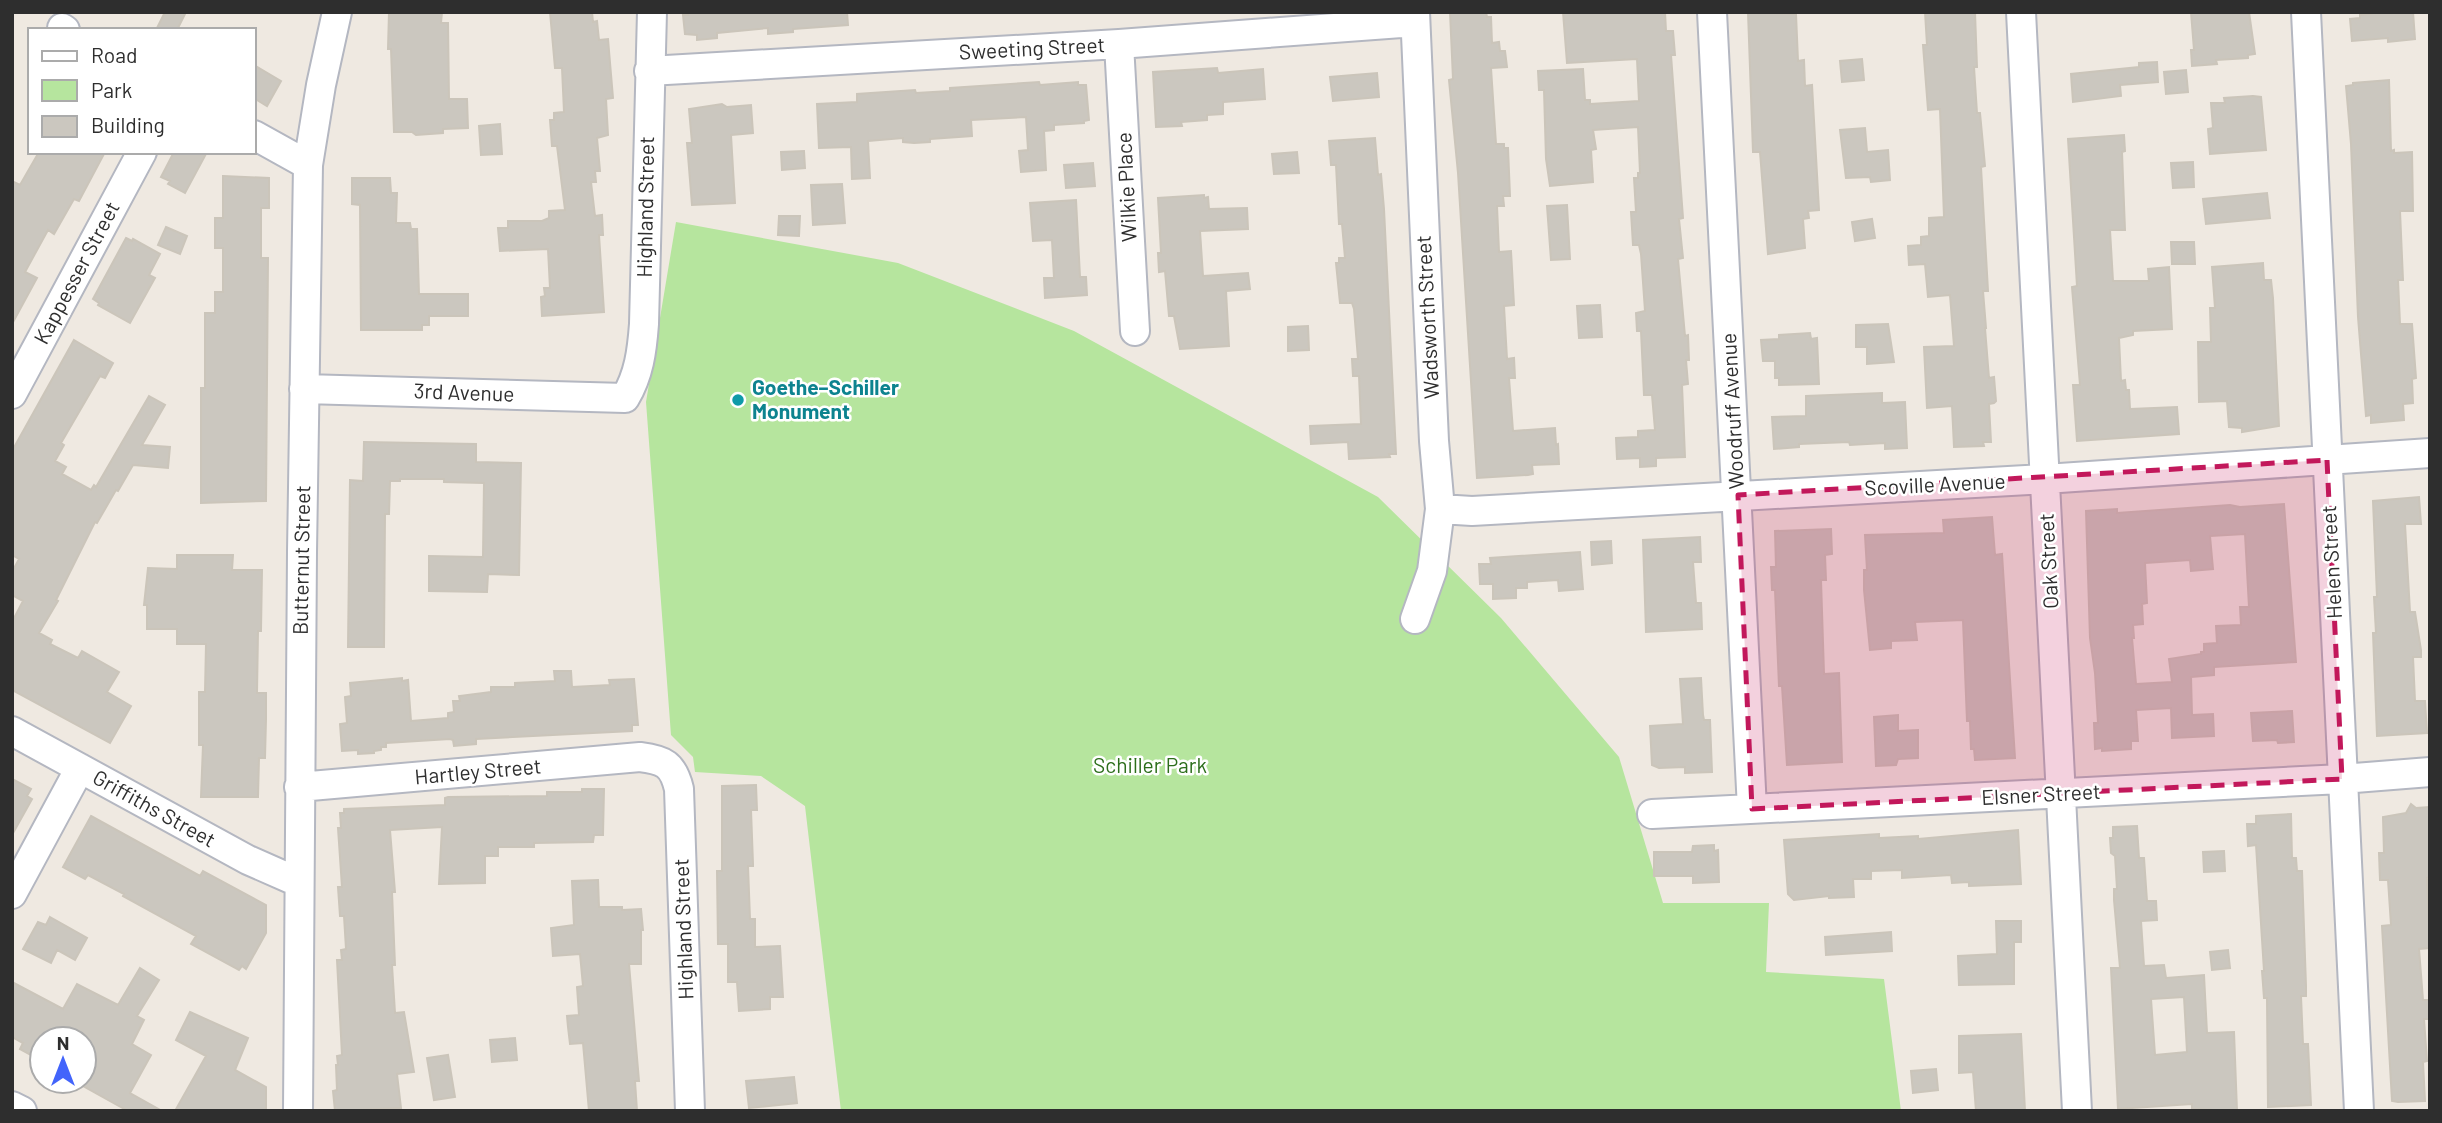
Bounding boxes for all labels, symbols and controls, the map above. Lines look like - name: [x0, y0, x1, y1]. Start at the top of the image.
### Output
- legend: [28, 28, 256, 154]
- street label: Sweeting Street: [958, 31, 1106, 64]
- text: Road: [91, 42, 137, 67]
- text: Park: [91, 77, 132, 102]
- text: Building: [91, 112, 165, 137]
- street label: Wilkie Place: [1110, 132, 1141, 243]
- street label: Highland Street: [631, 136, 658, 278]
- street label: Kappesser Street: [28, 197, 124, 348]
- street label: Wadsworth Street: [1410, 235, 1443, 399]
- street label: Woodruff Avenue: [1715, 332, 1748, 490]
- place label: Goethe–Schiller Monument: [752, 374, 899, 423]
- street label: 3rd Avenue: [413, 377, 515, 406]
- marker: Goethe–Schiller Monument: [730, 392, 746, 408]
- street label: Scoville Avenue: [1864, 467, 2006, 500]
- street label: Butternut Street: [287, 485, 314, 635]
- street label: Helen Street: [2315, 505, 2346, 620]
- street label: Oak Street: [2033, 513, 2062, 610]
- park label: Schiller Park: [1093, 752, 1207, 777]
- street label: Hartley Street: [414, 753, 542, 788]
- street label: Griffiths Street: [89, 764, 220, 852]
- street label: Elsner Street: [1981, 778, 2101, 809]
- street label: Highland Street: [668, 858, 697, 1000]
- north arrow: [28, 1025, 98, 1095]
- text: N: [57, 1031, 69, 1054]

